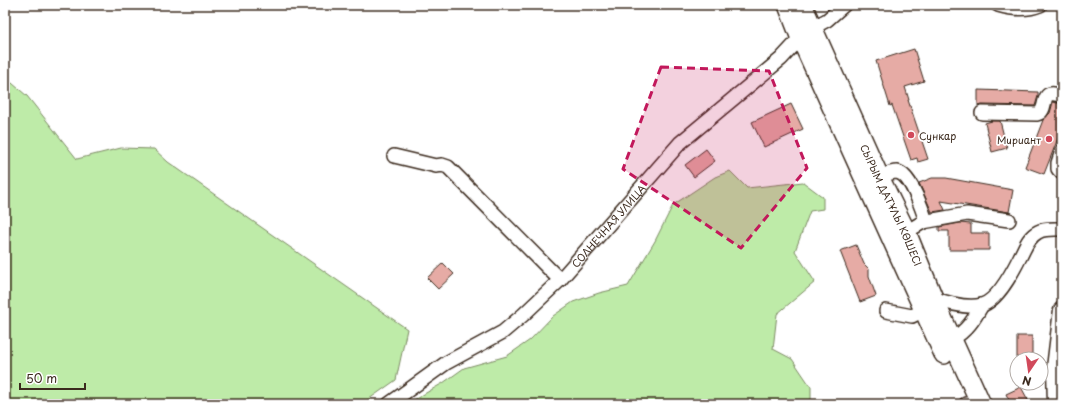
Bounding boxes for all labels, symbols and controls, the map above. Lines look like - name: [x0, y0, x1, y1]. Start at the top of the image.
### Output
- place label: Сункар: [919, 128, 956, 144]
- marker: Сункар: [906, 130, 916, 140]
- place label: Мириант: [997, 132, 1041, 147]
- marker: Мириант: [1044, 134, 1054, 144]
- street label: СЫРЫМ ДАТҰЛЫ КӨШЕСІ: [858, 141, 926, 268]
- street label: СОЛНЕЧНАЯ УЛИЦА: [567, 180, 649, 270]
- north arrow: [1009, 351, 1049, 391]
- scale bar: [20, 365, 85, 391]
- text: 50 m: [26, 369, 57, 387]
- text: N: [1020, 372, 1033, 390]

